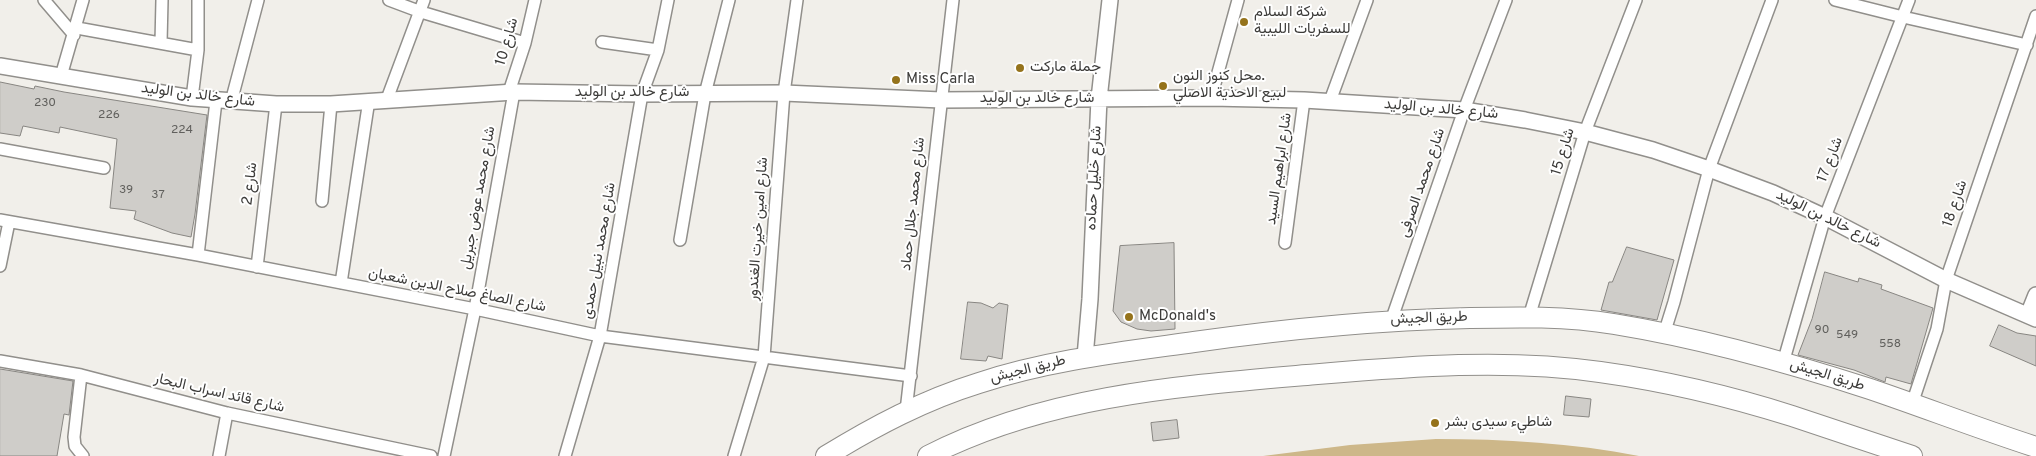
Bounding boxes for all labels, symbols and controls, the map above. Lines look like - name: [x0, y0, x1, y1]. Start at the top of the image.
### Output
- place label: شركة السلام للسفريات الليبية: [1254, 4, 1351, 39]
- street label: شارع 10: [493, 16, 523, 68]
- marker: شركة السلام للسفريات الليبية: [1238, 16, 1250, 28]
- place label: جملة ماركت: [1030, 59, 1101, 77]
- marker: جملة ماركت: [1014, 62, 1026, 74]
- place label: محل كنوز النون. لبيع الاحذية الاصلي: [1173, 68, 1286, 103]
- place label: Miss Carla: [906, 71, 975, 89]
- marker: Miss Carla: [890, 74, 902, 86]
- street label: شارع خالد بن الوليد: [140, 80, 256, 112]
- marker: محل كنوز النون. لبيع الاحذية الاصلي: [1157, 80, 1169, 92]
- street label: شارع خالد بن الوليد: [575, 84, 689, 102]
- street label: شارع خالد بن الوليد: [980, 90, 1094, 108]
- street label: شارع خالد بن الوليد: [1383, 96, 1499, 124]
- house number: 230: [34, 97, 56, 111]
- house number: 226: [98, 109, 120, 123]
- street label: شارع ابراهيم السيد: [1263, 112, 1297, 226]
- house number: 224: [171, 124, 193, 138]
- street label: شارع محمد عوض جبريل: [458, 125, 500, 271]
- street label: شارع خليل حماده: [1083, 125, 1107, 231]
- street label: شارع محمد الصرفى: [1396, 126, 1450, 240]
- street label: شارع 15: [1548, 126, 1580, 178]
- street label: شارع 17: [1814, 135, 1848, 185]
- street label: شارع محمد جلال حماد: [898, 136, 930, 272]
- street label: شارع امين خيرت الغندور: [745, 157, 773, 301]
- street label: شارع 2: [239, 162, 263, 206]
- street label: شارع 18: [1940, 178, 1972, 230]
- street label: شارع محمد نبيل حمدى: [579, 181, 621, 321]
- house number: 39: [119, 184, 133, 198]
- street label: شارع خالد بن الوليد: [1773, 187, 1883, 253]
- house number: 37: [151, 189, 165, 203]
- street label: شارع الصاغ صلاح الدين شعبان: [367, 265, 547, 317]
- place label: McDonald's: [1139, 308, 1216, 326]
- street label: طريق الجيش: [1390, 309, 1468, 329]
- marker: McDonald's: [1123, 311, 1135, 323]
- house number: 90: [1815, 324, 1829, 338]
- house number: 549: [1836, 329, 1858, 343]
- house number: 558: [1879, 338, 1901, 352]
- street label: طريق الجيش: [988, 352, 1068, 388]
- street label: طريق الجيش: [1787, 356, 1867, 396]
- street label: شارع قائد اسراب البحار: [152, 370, 286, 418]
- place label: شاطيء سيدى بشر: [1445, 414, 1552, 432]
- marker: شاطيء سيدى بشر: [1429, 417, 1441, 429]

